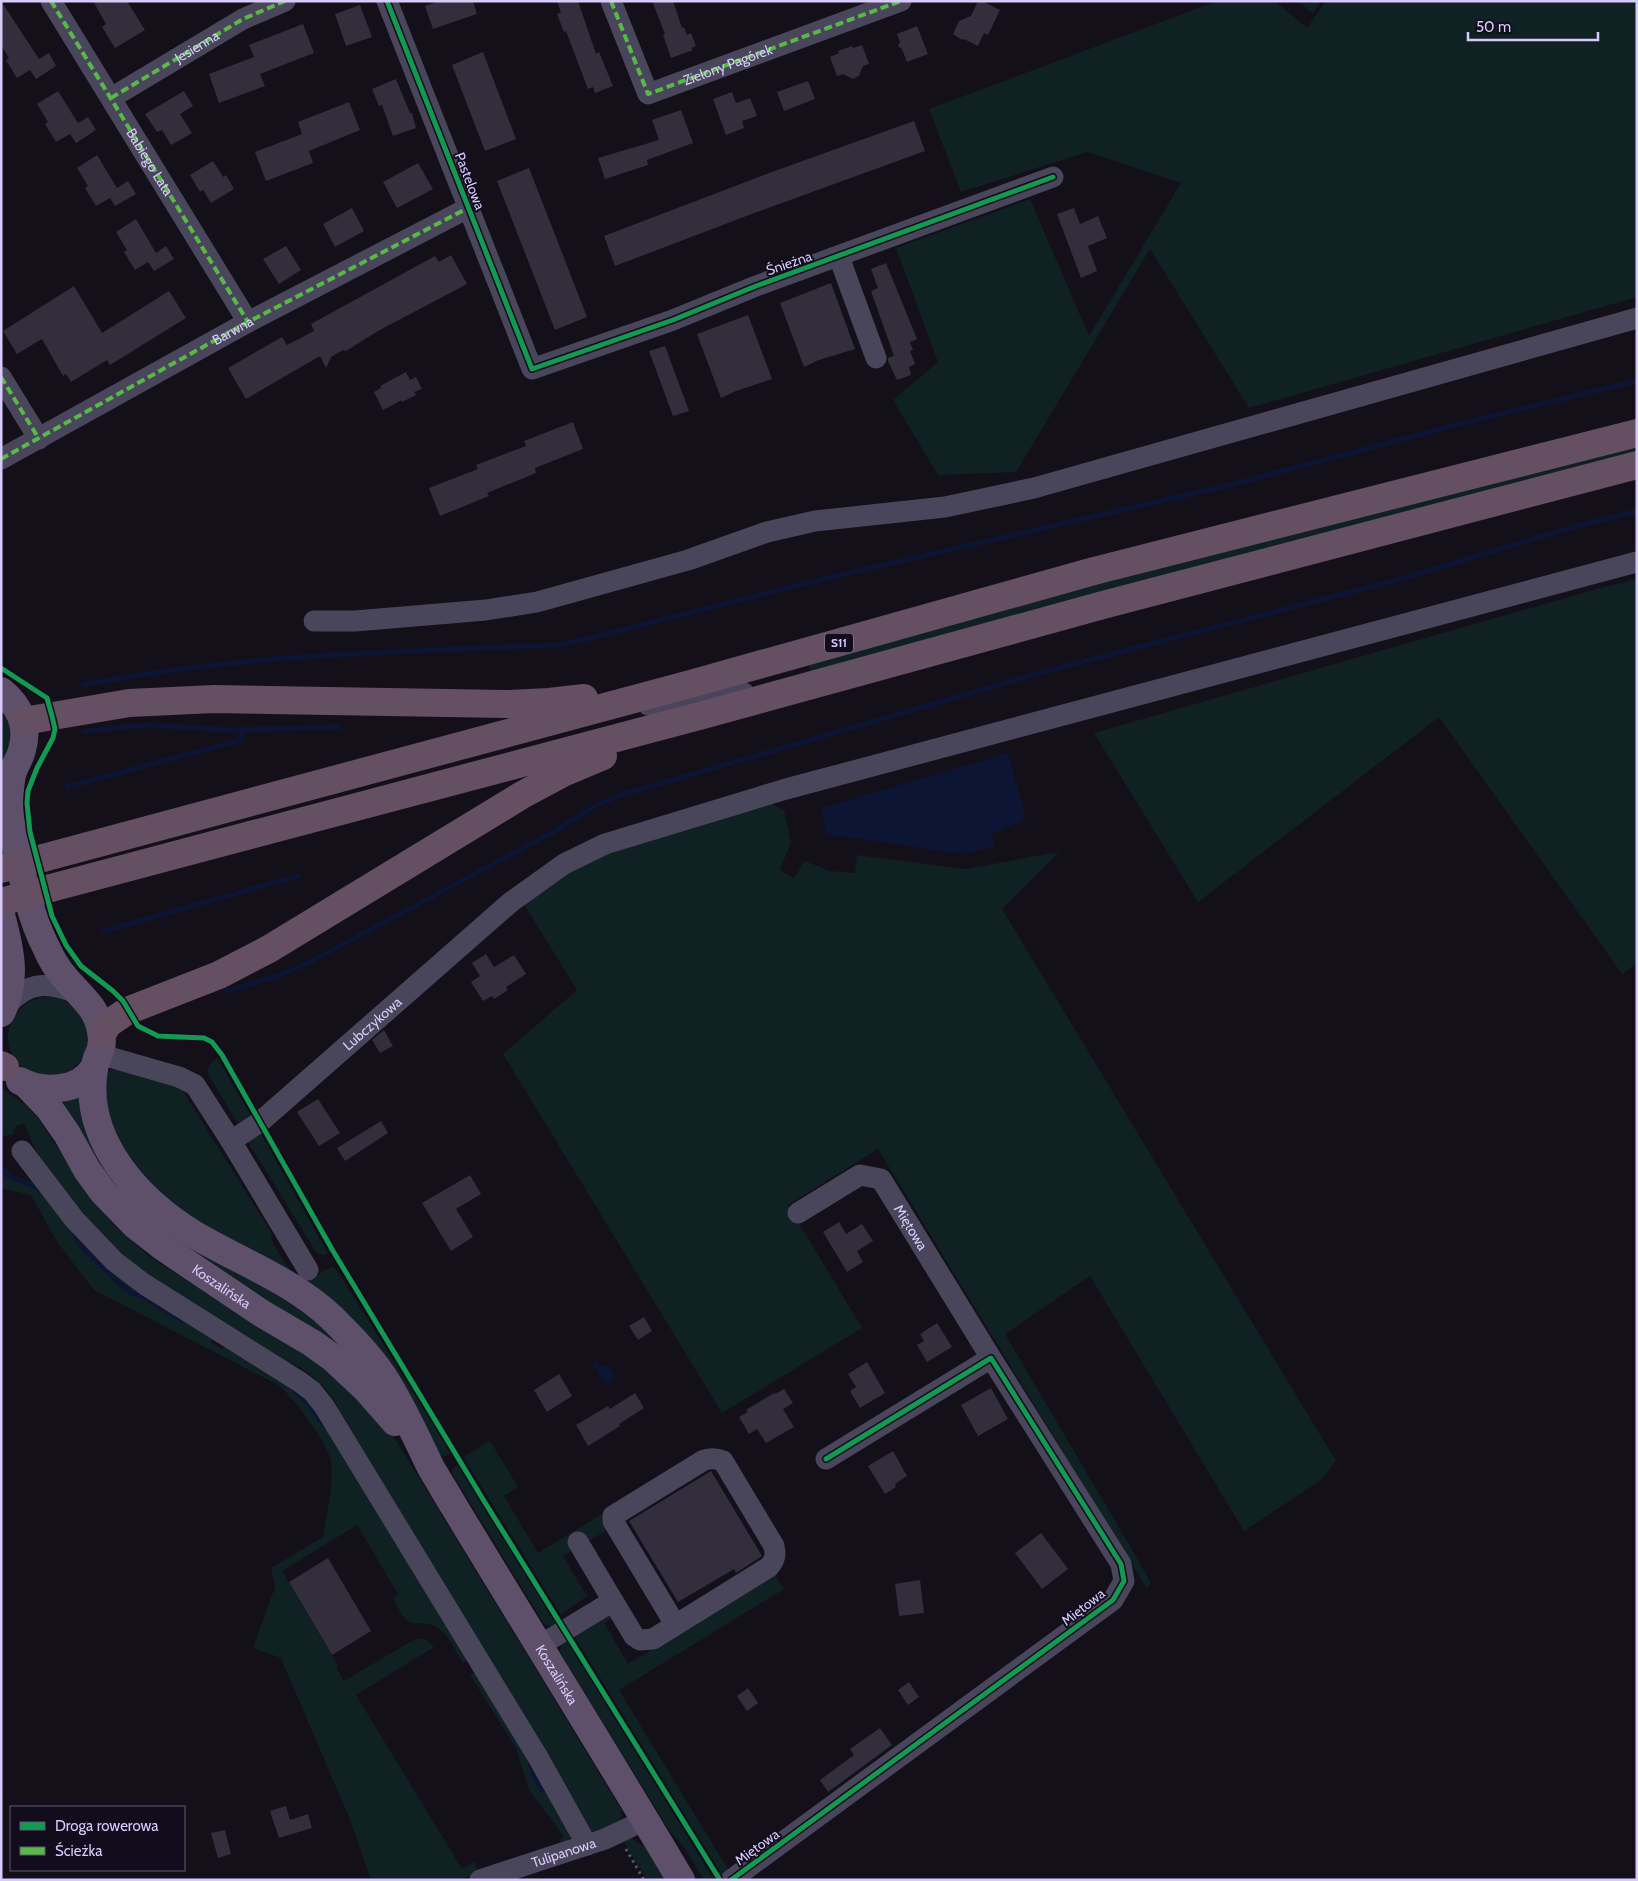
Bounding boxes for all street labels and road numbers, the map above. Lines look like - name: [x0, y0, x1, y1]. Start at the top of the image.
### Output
- street label: Jesienna: [170, 26, 223, 67]
- street label: Zielony Pagórek: [681, 40, 775, 89]
- street label: Babiego Lata: [122, 125, 178, 199]
- street label: Pastelowa: [451, 150, 489, 212]
- street label: Śnieżna: [764, 247, 815, 279]
- street label: Barwna: [209, 312, 257, 349]
- road number: S11: [825, 634, 853, 652]
- street label: Lubczykowa: [339, 993, 406, 1054]
- street label: Miętowa: [890, 1201, 932, 1254]
- street label: Koszalińska: [189, 1260, 255, 1313]
- street label: Miętowa: [1058, 1584, 1109, 1630]
- street label: Koszalińska: [532, 1641, 582, 1708]
- street label: Miętowa: [731, 1825, 783, 1869]
- street label: Tulipanowa: [529, 1834, 598, 1872]

